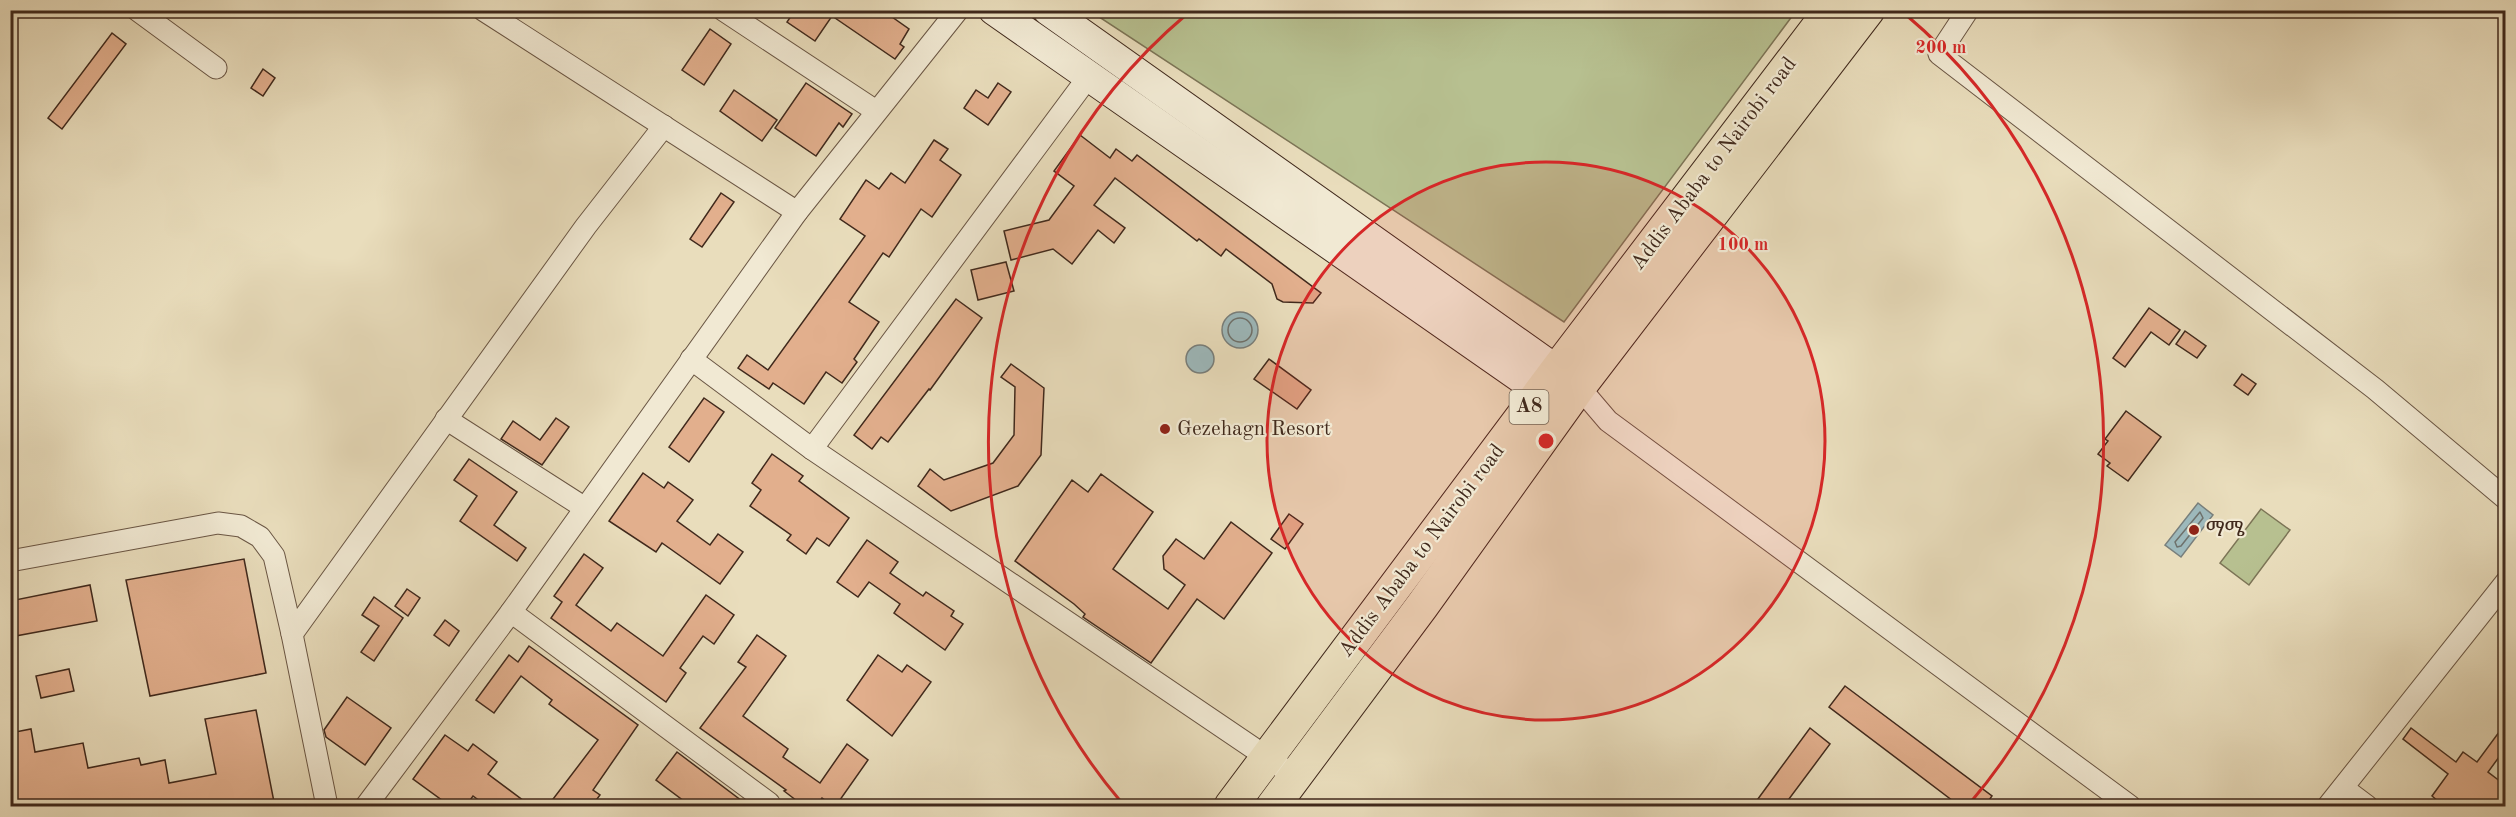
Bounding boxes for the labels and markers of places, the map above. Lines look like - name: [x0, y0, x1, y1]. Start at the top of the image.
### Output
- place label: Gezehagn Resort: [1177, 419, 1331, 440]
- marker: Gezehagn Resort: [1158, 422, 1172, 436]
- centre of rings: [1536, 431, 1556, 451]
- place label: ማሜ: [2206, 520, 2245, 541]
- marker: ማሜ: [2187, 523, 2201, 537]

